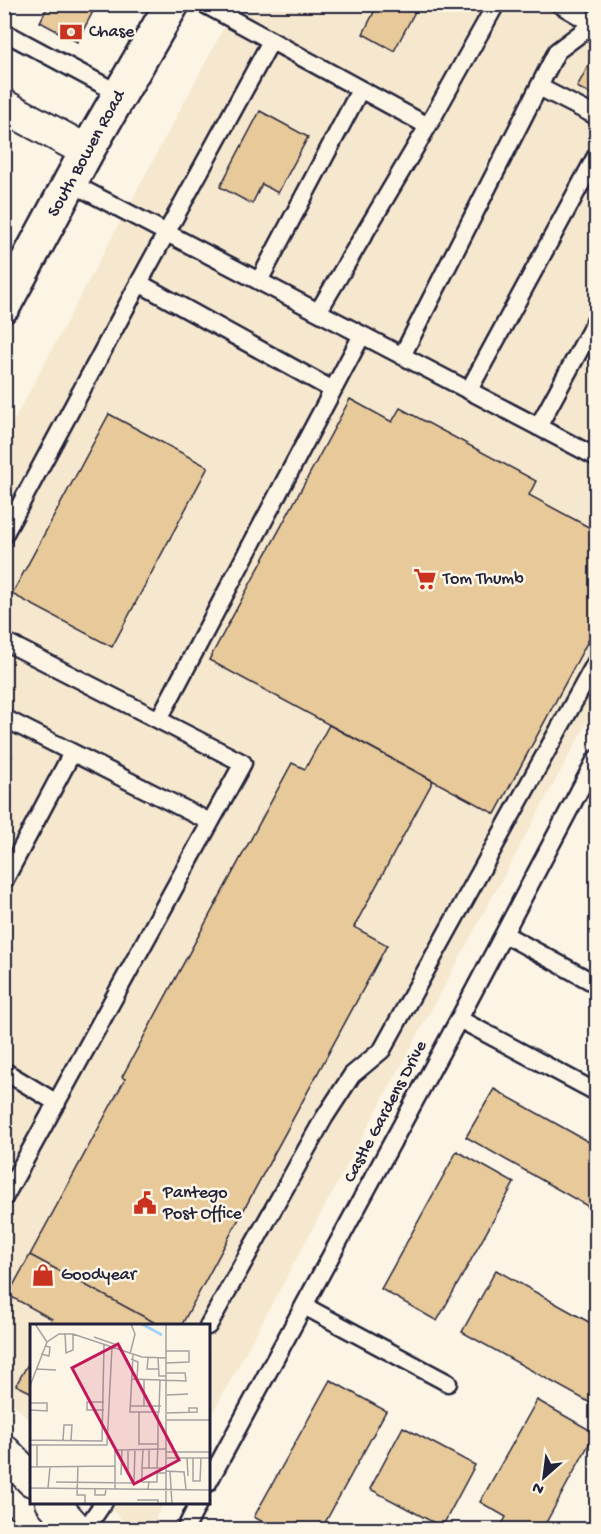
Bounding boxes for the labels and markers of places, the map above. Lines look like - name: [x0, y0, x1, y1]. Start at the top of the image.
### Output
- bank icon: Chase: [58, 19, 84, 45]
- place label: Chase: [89, 22, 135, 43]
- supermarket icon: Tom Thumb: [412, 566, 438, 592]
- place label: Tom Thumb: [442, 569, 524, 590]
- place label: Pantego Post Office: [162, 1183, 242, 1225]
- public building icon: Pantego Post Office: [132, 1190, 158, 1216]
- shop icon: Goodyear: [30, 1262, 56, 1288]
- place label: Goodyear: [61, 1265, 138, 1286]

